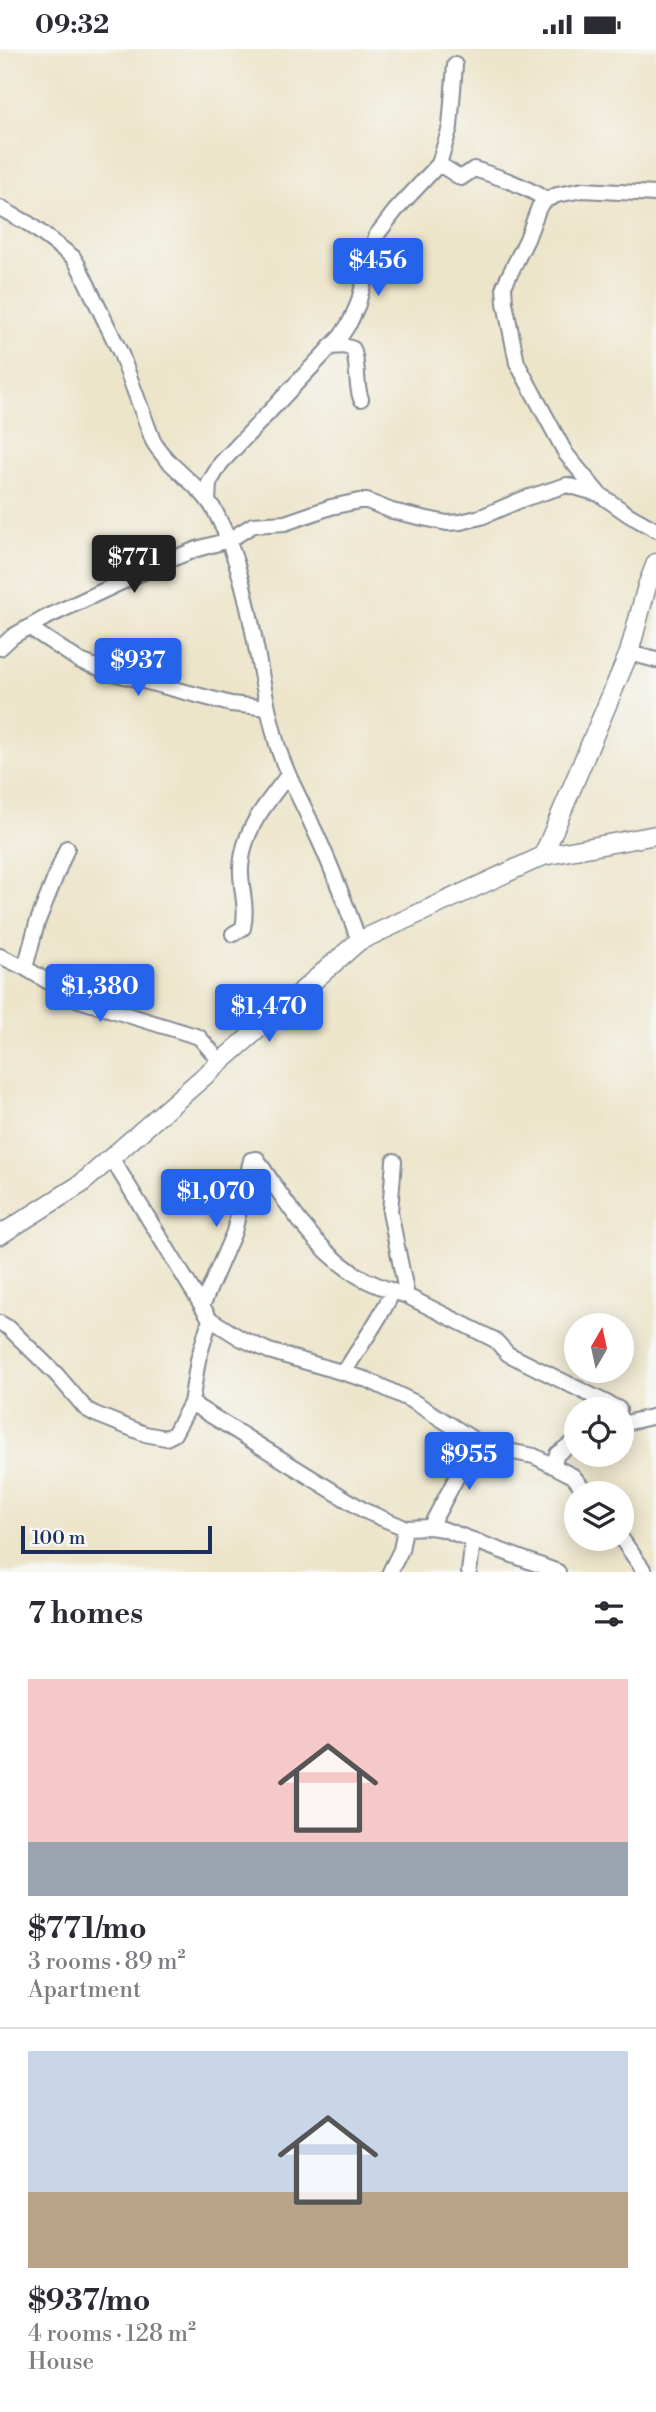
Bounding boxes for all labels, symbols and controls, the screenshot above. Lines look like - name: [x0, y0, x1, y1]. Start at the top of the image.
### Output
- text: 09:32: [35, 9, 109, 41]
- pin: $456: [337, 239, 419, 298]
- text: $456: [349, 247, 407, 275]
- pin: $771: [93, 535, 175, 595]
- text: $771: [108, 544, 160, 572]
- pin: $937: [97, 639, 179, 698]
- text: $937: [110, 647, 166, 675]
- pin: $1,380: [43, 965, 157, 1024]
- text: $1,380: [61, 973, 139, 1001]
- pin: $1,470: [212, 985, 326, 1044]
- text: $1,470: [231, 993, 307, 1021]
- pin: $1,070: [159, 1169, 273, 1229]
- text: $1,070: [177, 1178, 255, 1206]
- north arrow: [564, 1313, 634, 1383]
- map controls: [564, 1313, 634, 1551]
- button: locate: [564, 1397, 634, 1467]
- pin: $955: [428, 1433, 510, 1492]
- text: $955: [441, 1441, 497, 1469]
- button: layers: [564, 1481, 634, 1551]
- scale bar: [21, 1523, 212, 1555]
- text: 100 m: [32, 1526, 85, 1550]
- text: 7 homes: [28, 1595, 143, 1633]
- icon: filters: [590, 1595, 628, 1633]
- icon: home: [265, 1725, 391, 1851]
- text: $771/mo: [28, 1910, 147, 1948]
- text: 3 rooms · 89 m²: [28, 1948, 185, 1976]
- text: Apartment: [28, 1976, 141, 2004]
- icon: home: [265, 2097, 391, 2223]
- text: $937/mo: [28, 2282, 150, 2320]
- text: 4 rooms · 128 m²: [28, 2320, 196, 2348]
- text: House: [28, 2348, 94, 2376]

